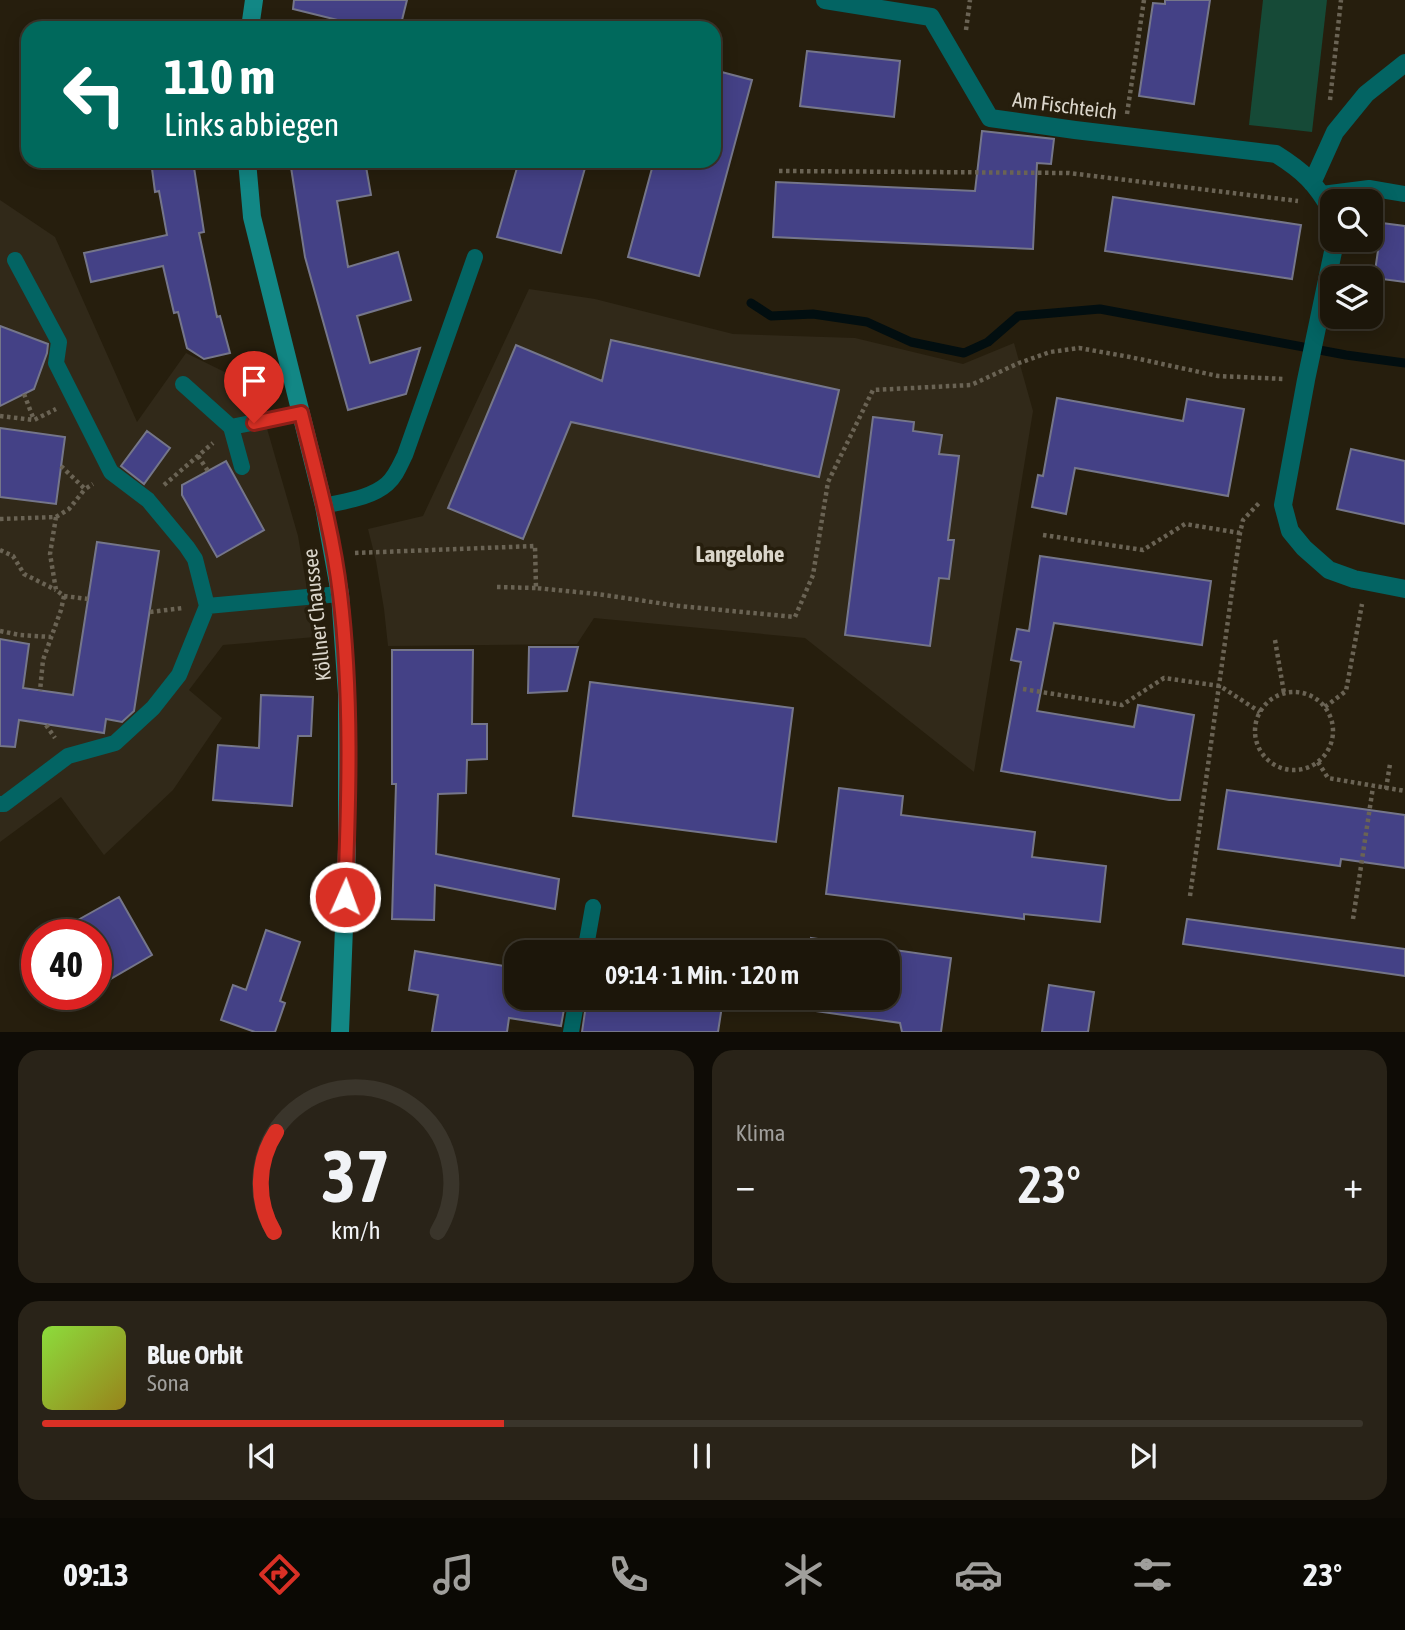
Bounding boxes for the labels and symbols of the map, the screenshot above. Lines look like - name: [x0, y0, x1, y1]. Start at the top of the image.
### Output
- street label: Am Fischteich: [1011, 87, 1119, 123]
- pin: [224, 351, 284, 423]
- district label: Langelohe: [696, 541, 784, 567]
- street label: Köllner Chaussee: [297, 548, 335, 682]
- position arrow: [308, 860, 382, 934]
- speed limit sign: 40: [21, 919, 112, 1010]

